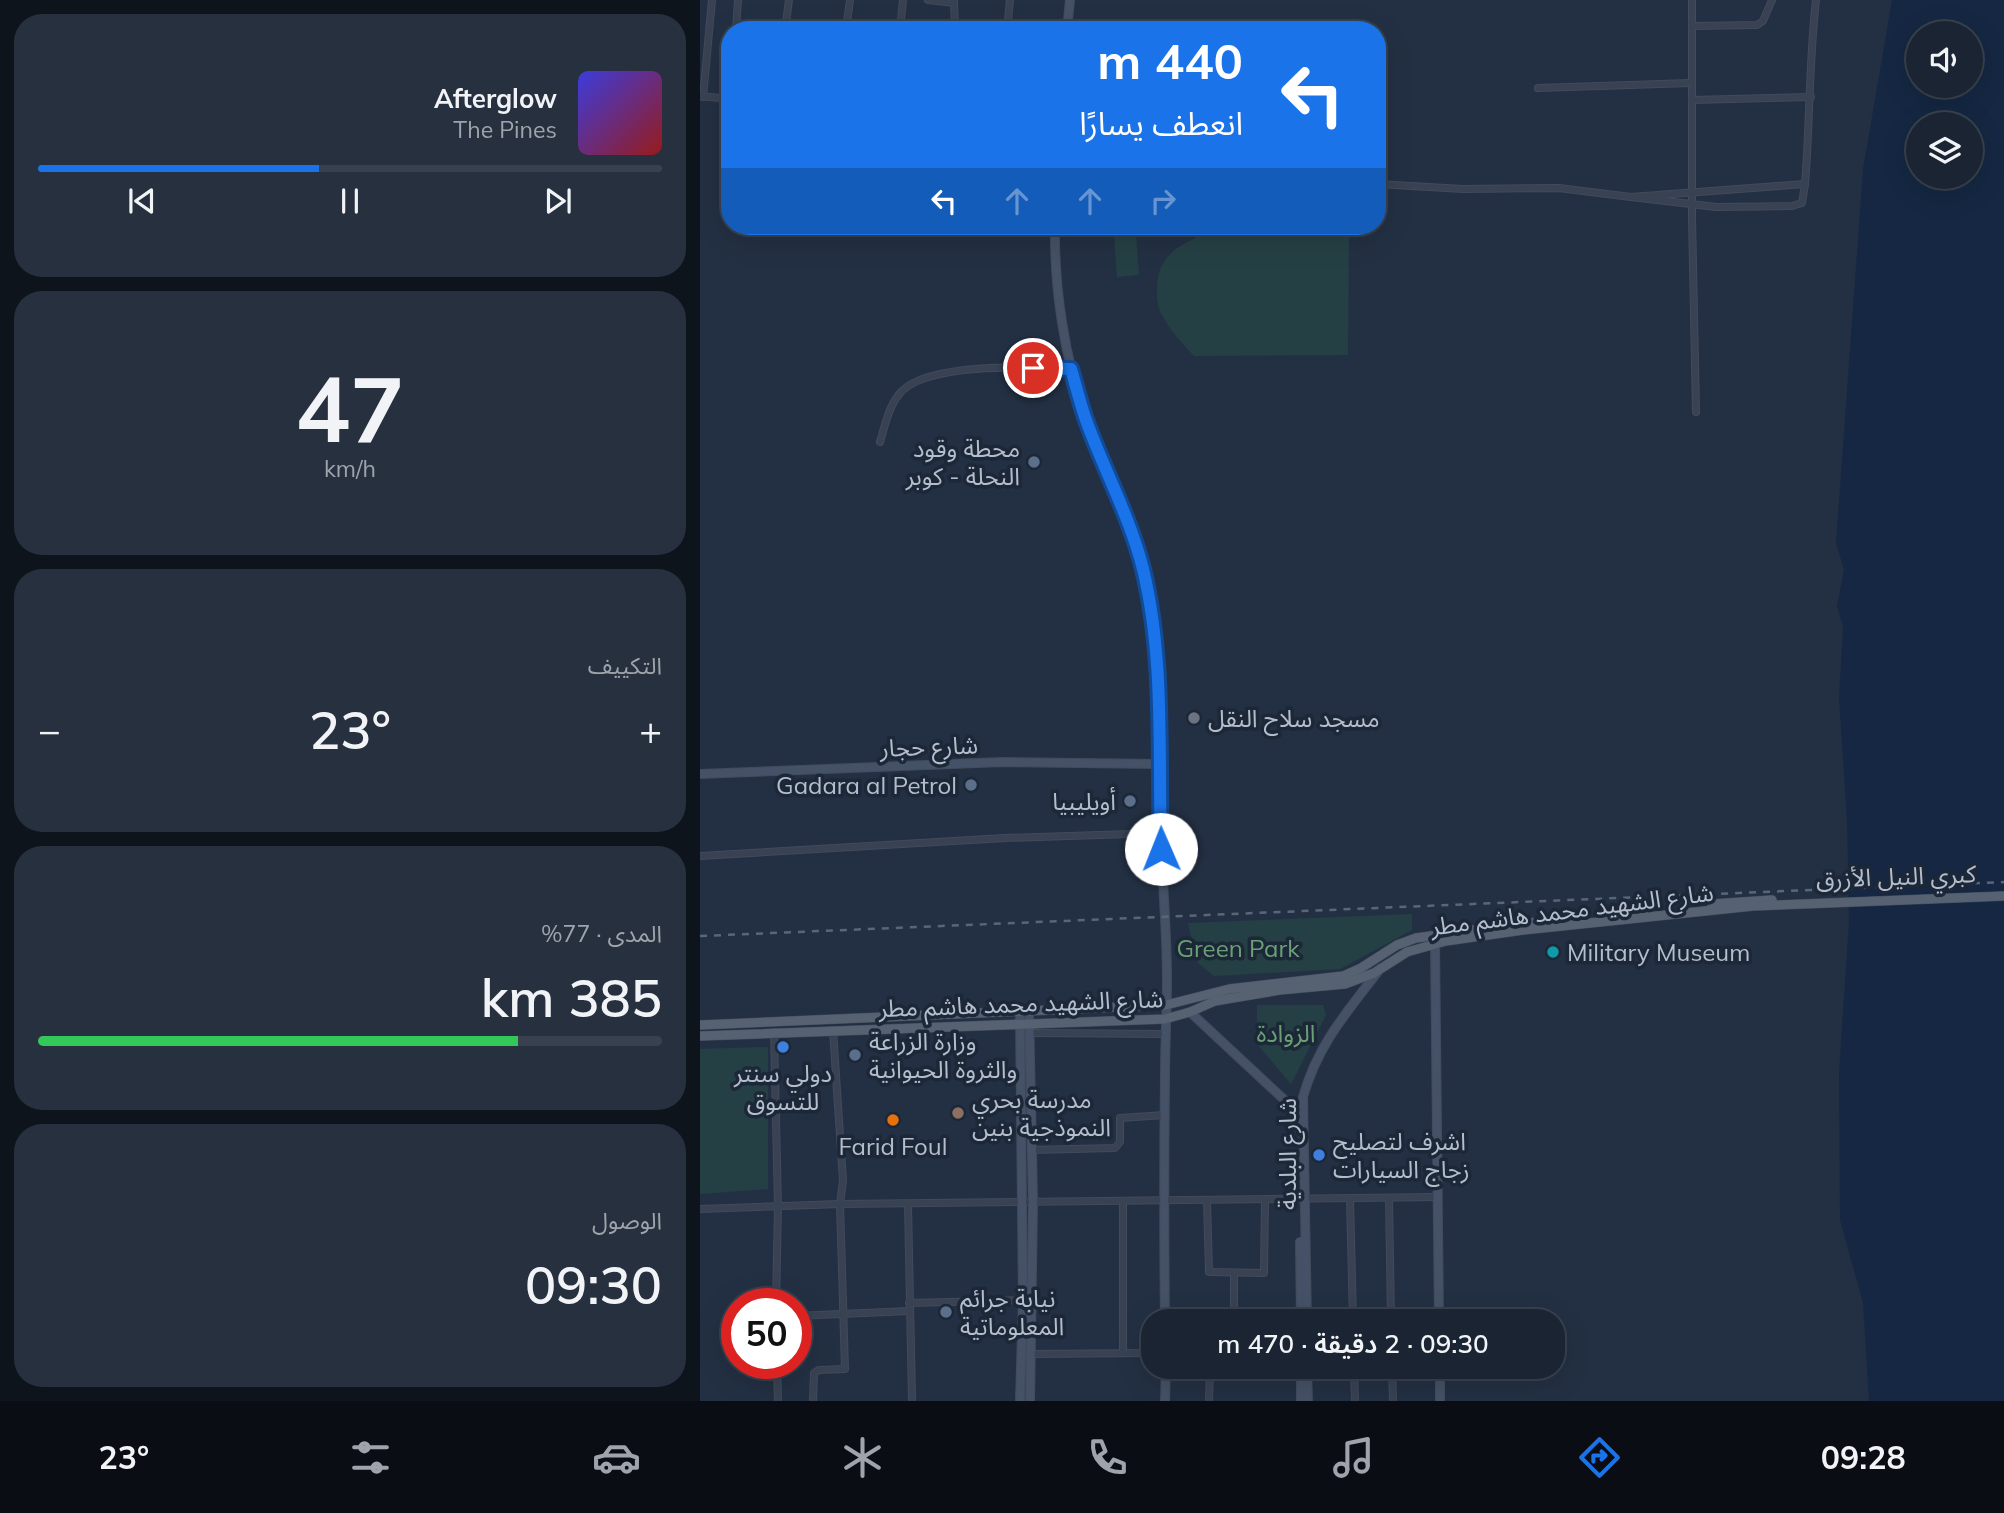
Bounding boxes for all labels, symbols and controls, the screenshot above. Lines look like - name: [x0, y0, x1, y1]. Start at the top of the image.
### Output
- map controls: [1906, 21, 1983, 189]
- button: sound: [1906, 21, 1983, 98]
- text: 440 m: [1097, 30, 1243, 91]
- icon: left: [1267, 49, 1358, 140]
- text: Afterglow: [434, 82, 557, 115]
- text: انعطف يسارًا: [1079, 103, 1243, 143]
- button: layers: [1906, 112, 1983, 189]
- text: The Pines: [453, 115, 557, 144]
- icon: previous: [123, 182, 161, 220]
- icon: pause: [331, 182, 369, 220]
- icon: next: [539, 182, 577, 220]
- icon: left: [925, 182, 963, 220]
- icon: ahead: [998, 182, 1036, 220]
- icon: ahead: [1071, 182, 1109, 220]
- icon: right: [1144, 182, 1182, 220]
- pin: [1003, 338, 1063, 398]
- icon: arrive: [1014, 349, 1052, 387]
- text: 47: [295, 351, 405, 465]
- place label: محطة وقود النحلة - كوبر: [905, 433, 1020, 491]
- text: km/h: [324, 454, 376, 483]
- marker: محطة وقود النحلة - كوبر: [1026, 454, 1042, 470]
- text: التكييف: [588, 651, 662, 680]
- text: 23°: [309, 697, 391, 762]
- place label: مسجد سلاح النقل: [1208, 703, 1380, 736]
- text: −: [38, 706, 61, 754]
- text: +: [639, 706, 662, 754]
- marker: مسجد سلاح النقل: [1186, 710, 1202, 726]
- street label: شارع حجار: [878, 729, 979, 766]
- place label: Gadara al Petrol: [776, 770, 957, 800]
- marker: Gadara al Petrol: [963, 777, 979, 793]
- place label: أويليبيا: [1052, 786, 1116, 816]
- marker: أويليبيا: [1122, 793, 1138, 809]
- position arrow: [1124, 812, 1198, 886]
- street label: كبري النيل الأزرق: [1815, 858, 1978, 898]
- street label: شارع الشهيد محمد هاشم مطر: [1428, 877, 1716, 944]
- text: المدى · 77%: [541, 919, 662, 948]
- park label: Green Park: [1176, 933, 1300, 963]
- place label: Military Museum: [1567, 937, 1750, 967]
- marker: Military Museum: [1545, 944, 1561, 960]
- text: 385 km: [481, 965, 662, 1030]
- street label: شارع الشهيد محمد هاشم مطر: [877, 983, 1164, 1026]
- park label: الزوادة: [1256, 1018, 1316, 1048]
- place label: وزارة الزراعة والثروة الحيوانية: [869, 1026, 1017, 1084]
- marker: دولي سنتر للتسوق: [775, 1039, 791, 1055]
- marker: وزارة الزراعة والثروة الحيوانية: [847, 1047, 863, 1063]
- place label: دولي سنتر للتسوق: [733, 1058, 832, 1116]
- place label: مدرسة بحري النموذجية بنين: [972, 1084, 1111, 1142]
- street label: شارع البلدية: [1272, 1098, 1305, 1210]
- marker: مدرسة بحري النموذجية بنين: [950, 1105, 966, 1121]
- marker: Farid Foul: [885, 1112, 901, 1128]
- place label: اشرف لتصليح زجاج السيارات: [1333, 1126, 1470, 1187]
- place label: Farid Foul: [839, 1131, 947, 1161]
- marker: اشرف لتصليح زجاج السيارات: [1311, 1147, 1327, 1163]
- text: الوصول: [592, 1206, 662, 1235]
- text: 09:30: [525, 1252, 662, 1317]
- place label: نيابة جرائم المعلوماتية: [960, 1283, 1064, 1341]
- speed limit sign: 50: [721, 1288, 812, 1379]
- marker: نيابة جرائم المعلوماتية: [938, 1304, 954, 1320]
- text: 09:30 · 2 دقيقة · 470 m: [1217, 1327, 1489, 1360]
- icon: filters: [346, 1433, 395, 1482]
- icon: car: [592, 1433, 641, 1482]
- icon: climate: [838, 1433, 887, 1482]
- icon: phone: [1083, 1433, 1132, 1482]
- icon: music: [1329, 1433, 1378, 1482]
- icon: directions: [1575, 1433, 1624, 1482]
- text: 23°: [99, 1437, 149, 1477]
- text: 09:28: [1821, 1437, 1906, 1477]

